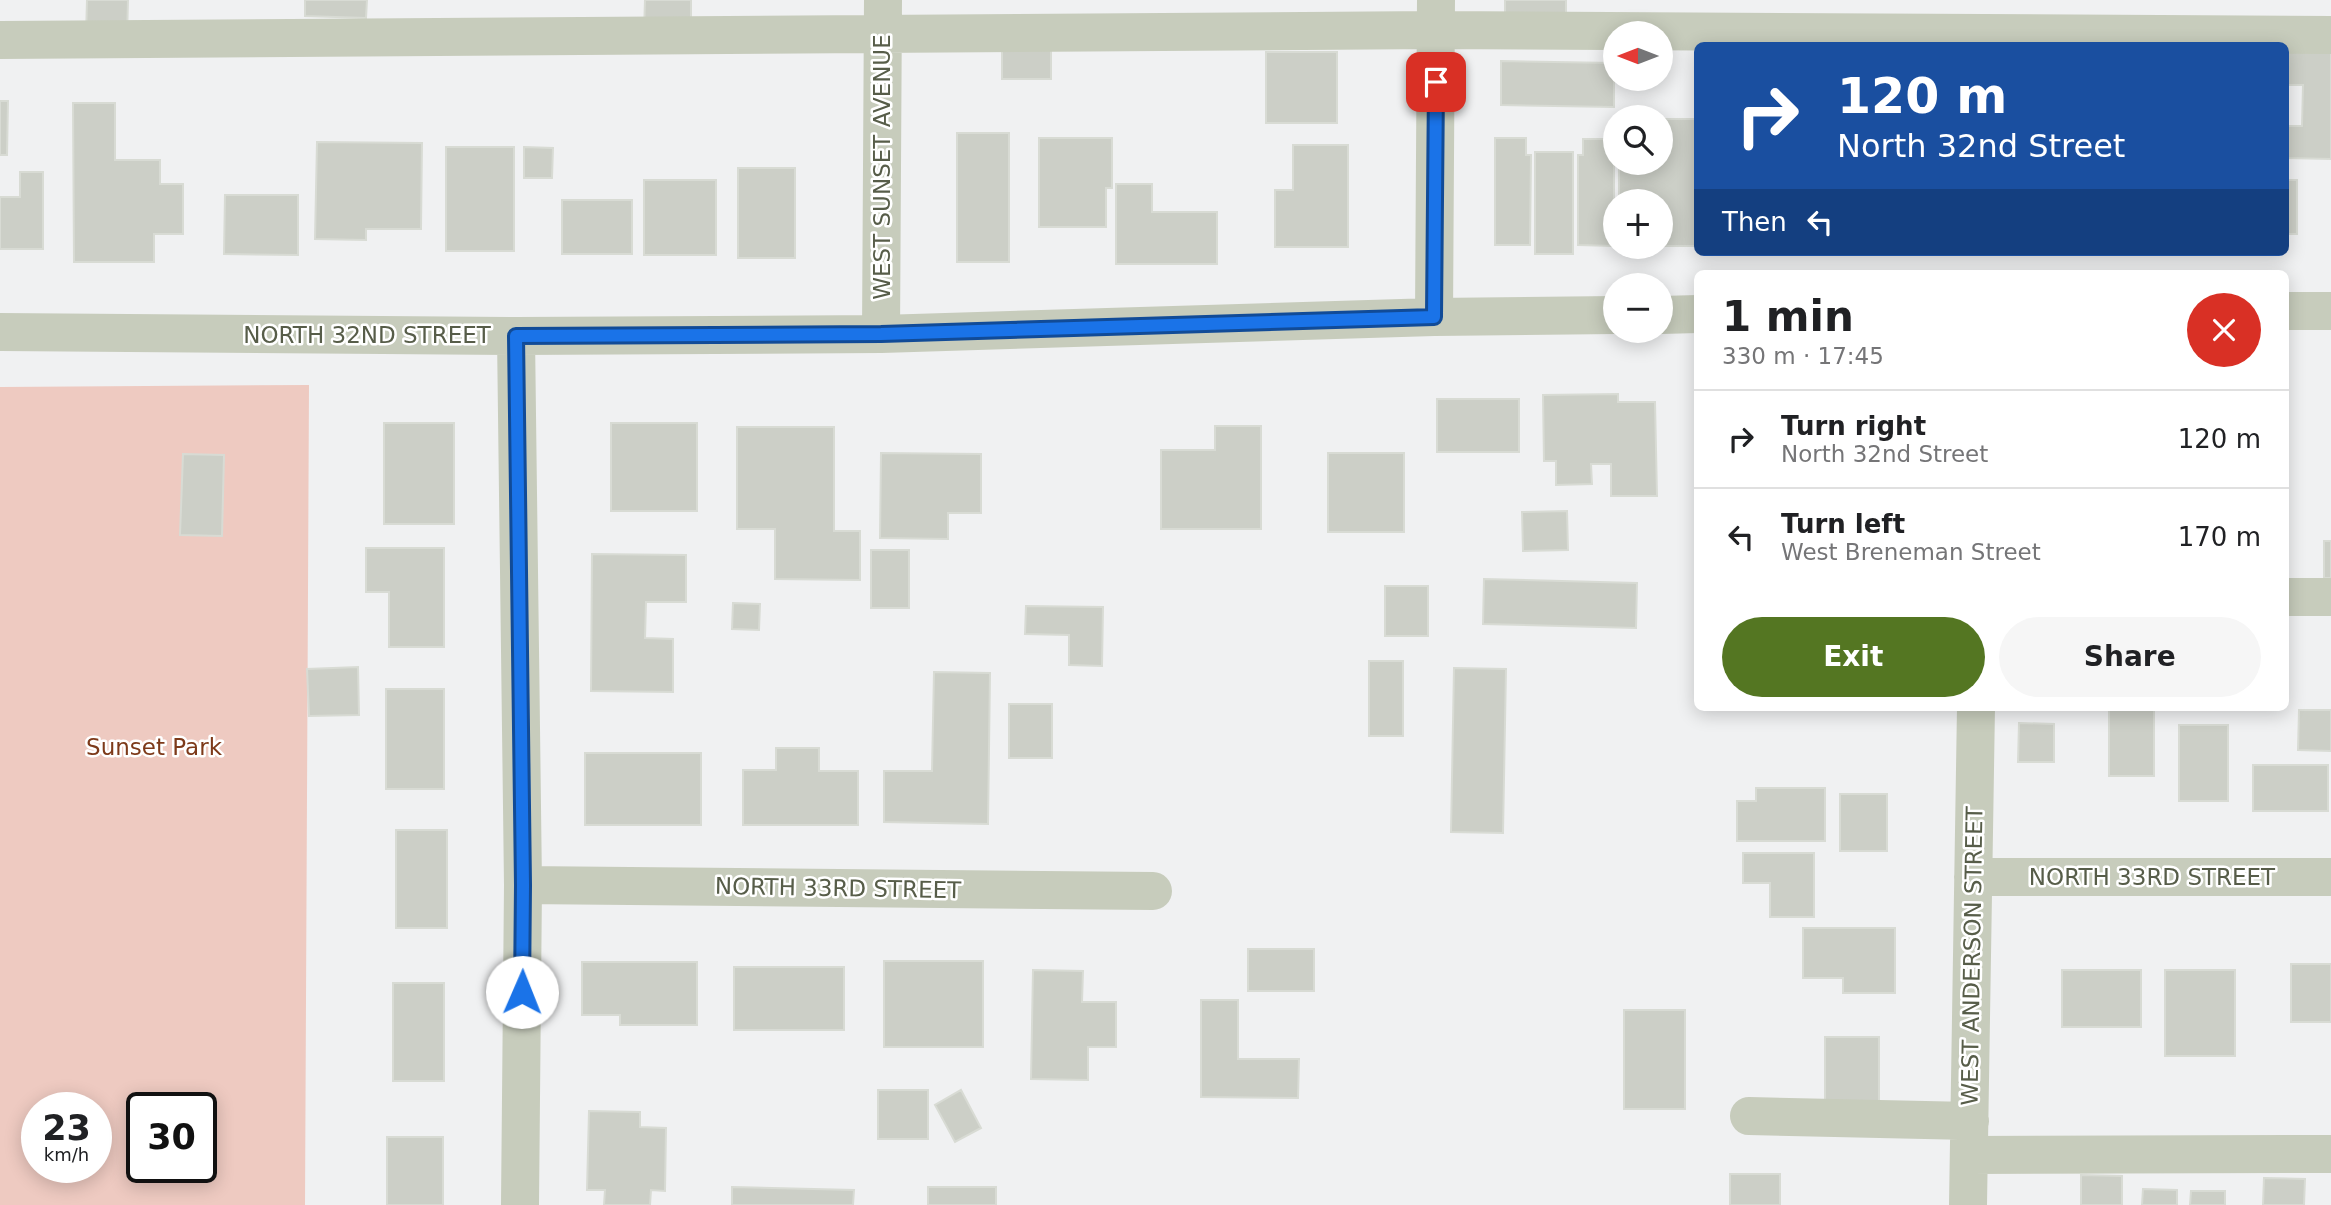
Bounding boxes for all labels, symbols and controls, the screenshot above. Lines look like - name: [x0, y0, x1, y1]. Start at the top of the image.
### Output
- north arrow: [1603, 21, 1673, 91]
- map controls: [1603, 21, 1673, 343]
- street label: WEST SUNSET AVENUE: [869, 34, 895, 300]
- pin: [1406, 52, 1466, 112]
- icon: arrive: [1417, 63, 1455, 101]
- text: 120 m: [1837, 68, 2007, 125]
- icon: right: [1722, 70, 1813, 161]
- button: search: [1603, 105, 1673, 175]
- text: North 32nd Street: [1837, 127, 2125, 165]
- button: +: [1603, 189, 1673, 259]
- icon: left: [1801, 203, 1839, 241]
- text: Then: [1722, 207, 1787, 237]
- button: −: [1603, 273, 1673, 343]
- text: 1 min: [1722, 292, 1854, 341]
- button: close: [2187, 293, 2261, 367]
- street label: NORTH 32ND STREET: [243, 322, 492, 348]
- text: 330 m · 17:45: [1722, 343, 1884, 369]
- text: Turn right: [1781, 411, 1926, 441]
- icon: right: [1722, 420, 1760, 458]
- text: 120 m: [2178, 424, 2261, 454]
- text: North 32nd Street: [1781, 441, 1988, 467]
- text: Turn left: [1781, 509, 1905, 539]
- icon: left: [1722, 518, 1760, 556]
- text: 170 m: [2178, 522, 2261, 552]
- text: West Breneman Street: [1781, 539, 2041, 565]
- button: Exit: [1722, 617, 1985, 697]
- button: Share: [1999, 617, 2261, 697]
- park label: Sunset Park: [86, 734, 223, 760]
- street label: WEST ANDERSON STREET: [1956, 805, 1988, 1106]
- street label: NORTH 33RD STREET: [2029, 864, 2276, 890]
- street label: NORTH 33RD STREET: [715, 873, 962, 903]
- position arrow: [485, 955, 559, 1029]
- speed limit sign: 30: [126, 1092, 217, 1183]
- text: 23: [42, 1108, 91, 1148]
- text: km/h: [44, 1144, 89, 1165]

